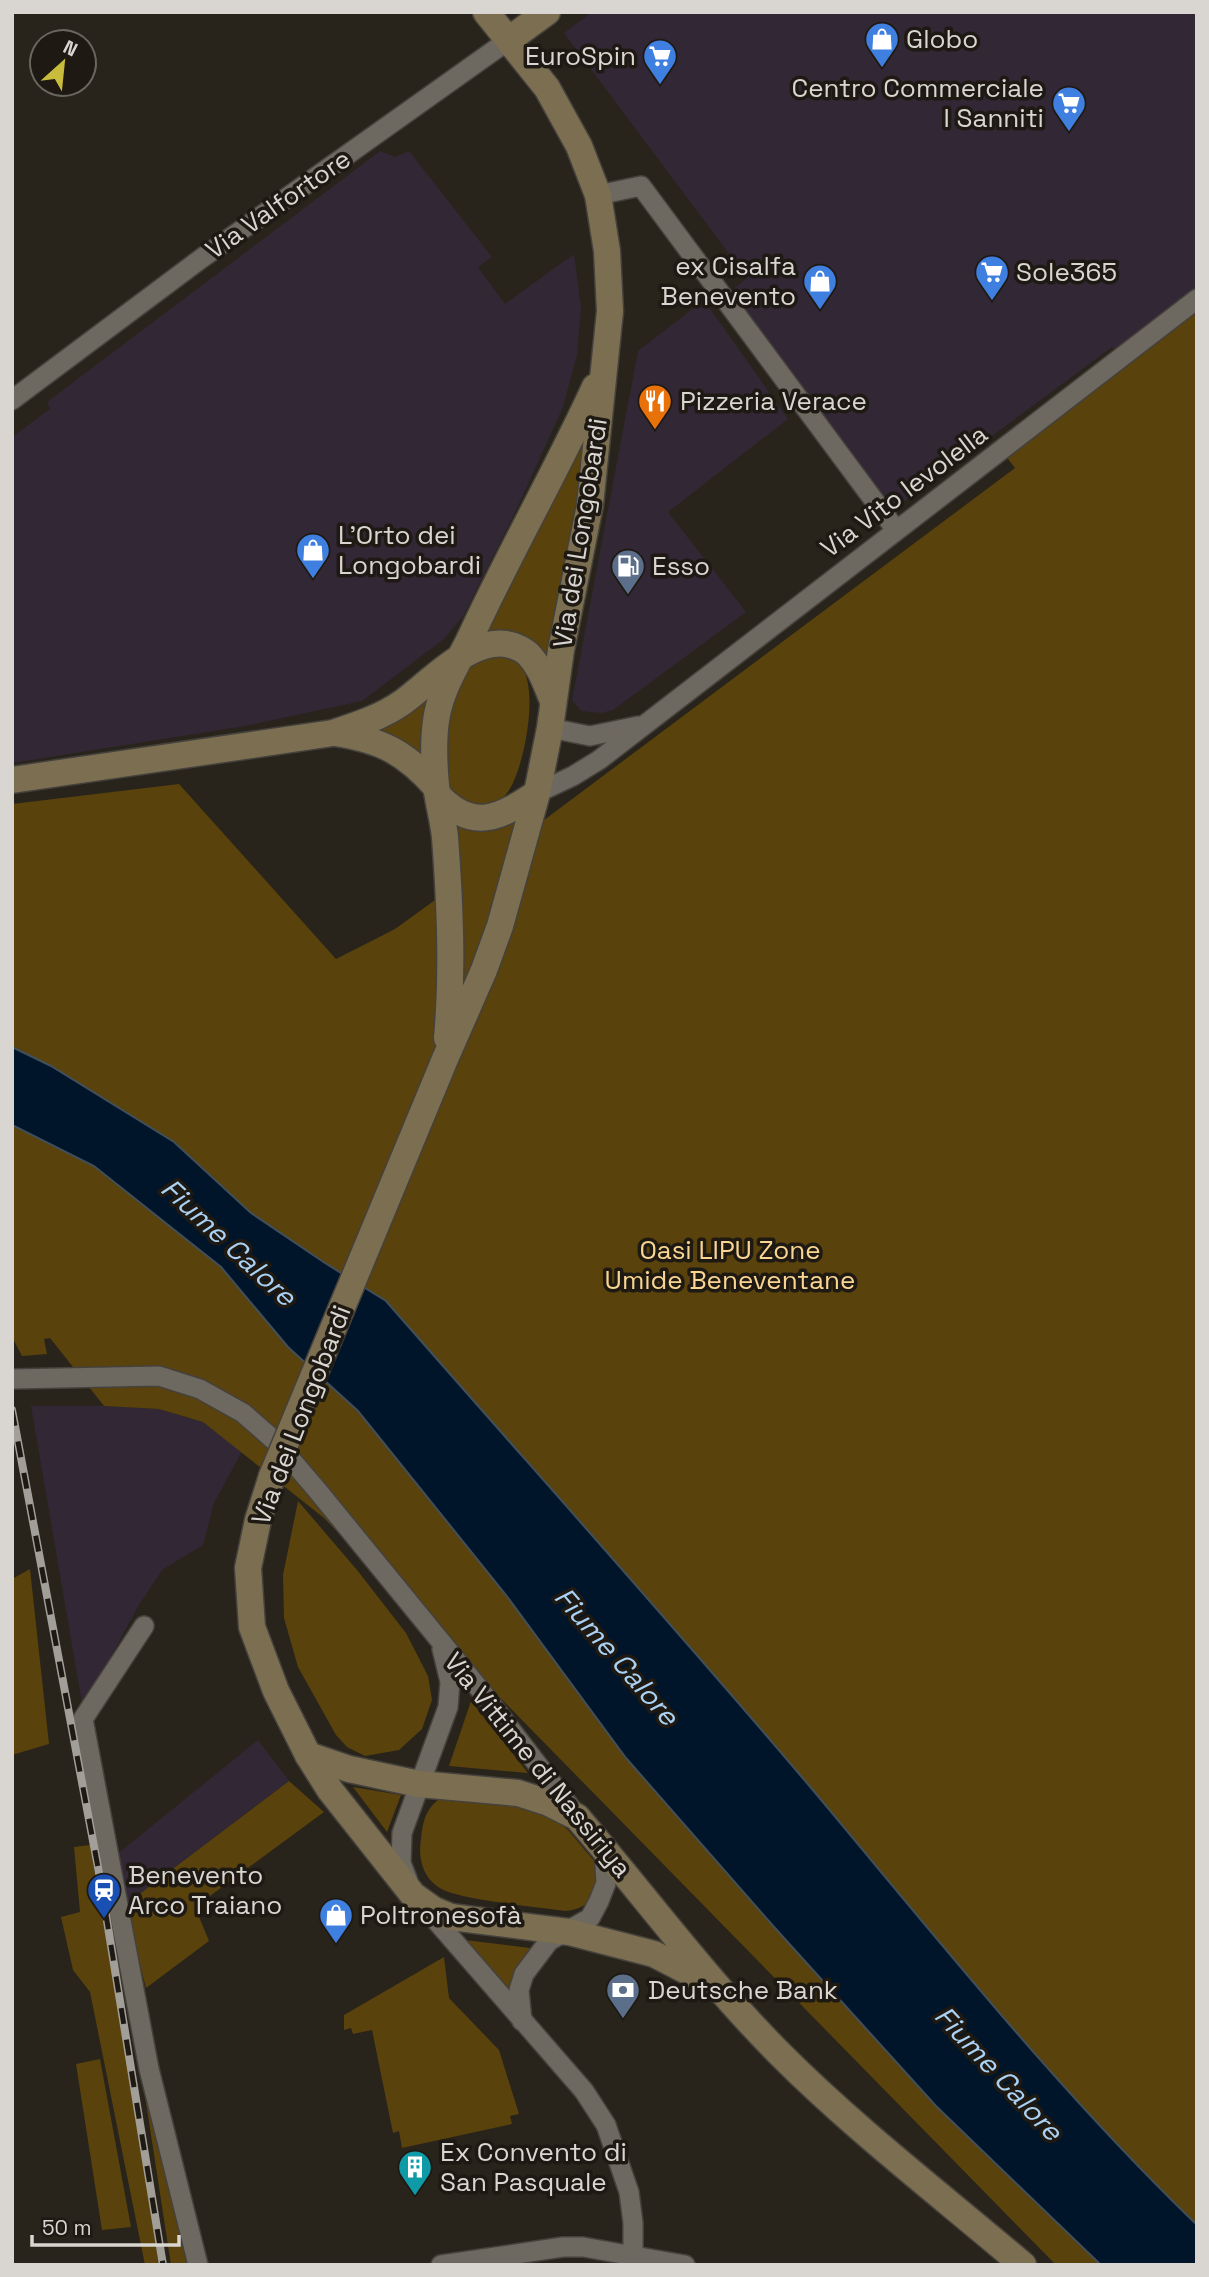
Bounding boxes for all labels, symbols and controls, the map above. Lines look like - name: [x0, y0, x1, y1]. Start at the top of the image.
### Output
- shop icon: Globo: [863, 20, 901, 69]
- place label: Globo: [906, 22, 978, 56]
- north arrow: [28, 28, 98, 98]
- text: N: [59, 34, 82, 62]
- supermarket icon: EuroSpin: [641, 37, 679, 86]
- place label: EuroSpin: [525, 39, 636, 73]
- place label: Centro Commerciale I Sanniti: [791, 71, 1044, 135]
- supermarket icon: Centro Commerciale I Sanniti: [1050, 84, 1088, 133]
- street label: Via Valfortore: [199, 142, 357, 266]
- place label: ex Cisalfa Benevento: [661, 249, 796, 313]
- supermarket icon: Sole365: [973, 253, 1011, 302]
- place label: Sole365: [1016, 255, 1117, 289]
- shop icon: ex Cisalfa Benevento: [801, 262, 839, 311]
- restaurant icon: Pizzeria Verace: [636, 382, 674, 431]
- place label: Pizzeria Verace: [680, 384, 867, 418]
- street label: Via dei Longobardi: [545, 416, 615, 650]
- street label: Via Vito Ievolella: [814, 417, 994, 565]
- place label: L'Orto dei Longobardi: [338, 518, 481, 582]
- shop icon: L'Orto dei Longobardi: [294, 531, 332, 580]
- fuel station icon: Esso: [609, 547, 647, 596]
- place label: Esso: [652, 549, 710, 583]
- water label: Fiume Calore: [154, 1170, 305, 1315]
- park label: Oasi LIPU Zone Umide Beneventane: [605, 1233, 855, 1297]
- street label: Via dei Longobardi: [244, 1300, 358, 1530]
- water label: Fiume Calore: [547, 1579, 688, 1734]
- street label: Via Vittime di Nassiriya: [437, 1645, 639, 1885]
- place label: Benevento Arco Traiano: [128, 1858, 282, 1922]
- station icon: Benevento Arco Traiano: [85, 1871, 123, 1920]
- shop icon: Poltronesofà: [317, 1896, 355, 1945]
- place label: Poltronesofà: [360, 1898, 522, 1932]
- bank icon: Deutsche Bank: [604, 1971, 642, 2020]
- place label: Deutsche Bank: [648, 1973, 838, 2007]
- water label: Fiume Calore: [927, 1998, 1072, 2149]
- place label: Ex Convento di San Pasquale: [440, 2135, 627, 2199]
- building icon: Ex Convento di San Pasquale: [396, 2148, 434, 2197]
- scale bar: [32, 2204, 178, 2248]
- text: 50 m: [42, 2214, 92, 2241]

